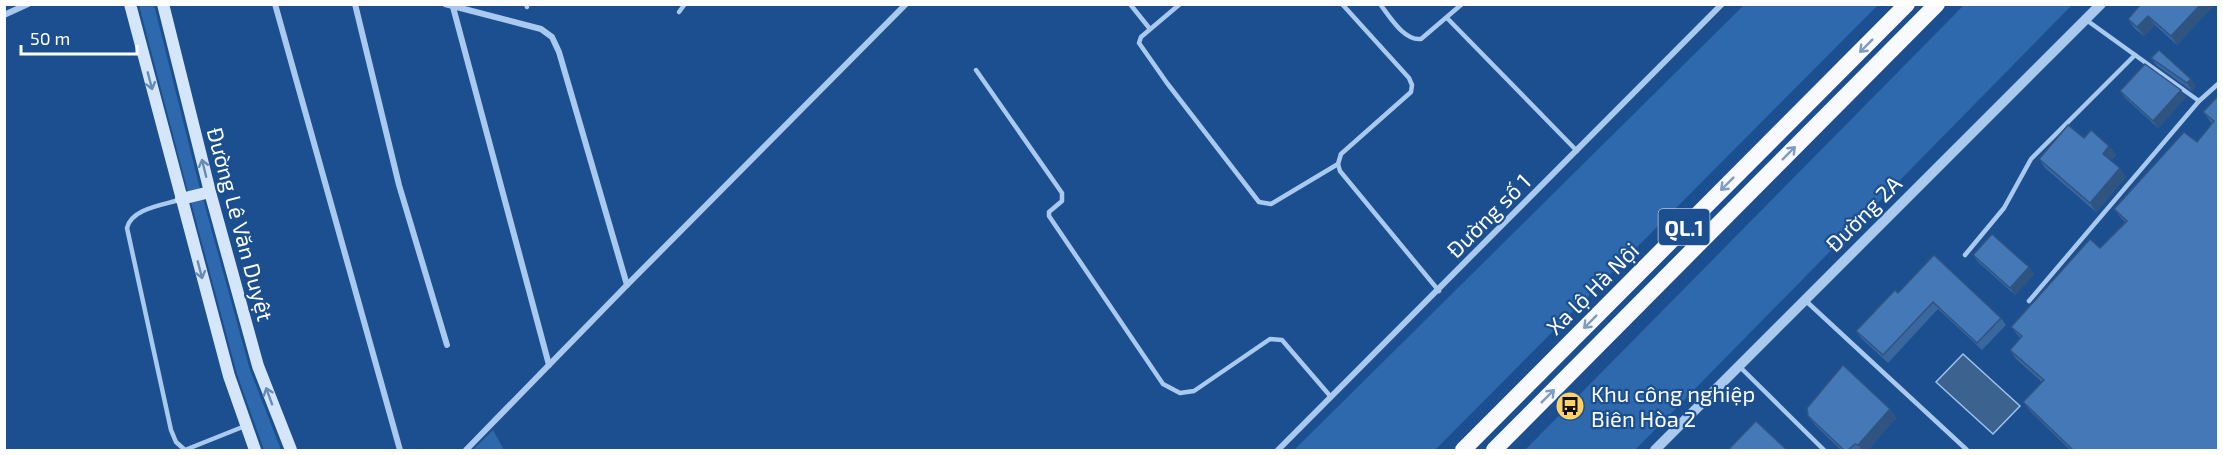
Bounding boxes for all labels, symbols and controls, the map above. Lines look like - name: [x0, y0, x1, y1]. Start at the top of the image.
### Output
- scale bar: [21, 18, 136, 56]
- text: 50 m: [30, 27, 70, 49]
- one-way arrow: [1858, 38, 1873, 53]
- one-way arrow: [145, 72, 157, 91]
- street label: Đường Lê Văn Duyệt: [203, 124, 279, 324]
- one-way arrow: [1781, 145, 1796, 160]
- one-way arrow: [197, 159, 209, 178]
- street label: Đường số 1: [1441, 168, 1535, 262]
- street label: Đường 2A: [1820, 169, 1907, 256]
- one-way arrow: [1720, 176, 1735, 191]
- road number: QL.1: [1658, 209, 1710, 245]
- street label: Xa lộ Hà Nội: [1541, 237, 1643, 339]
- one-way arrow: [195, 260, 206, 279]
- one-way arrow: [1583, 314, 1597, 329]
- place label: Khu công nghiệp Biên Hòa 2: [1591, 380, 1755, 431]
- one-way arrow: [263, 387, 274, 406]
- one-way arrow: [1541, 388, 1555, 403]
- bus stop icon: Khu công nghiệp Biên Hòa 2: [1554, 390, 1586, 422]

